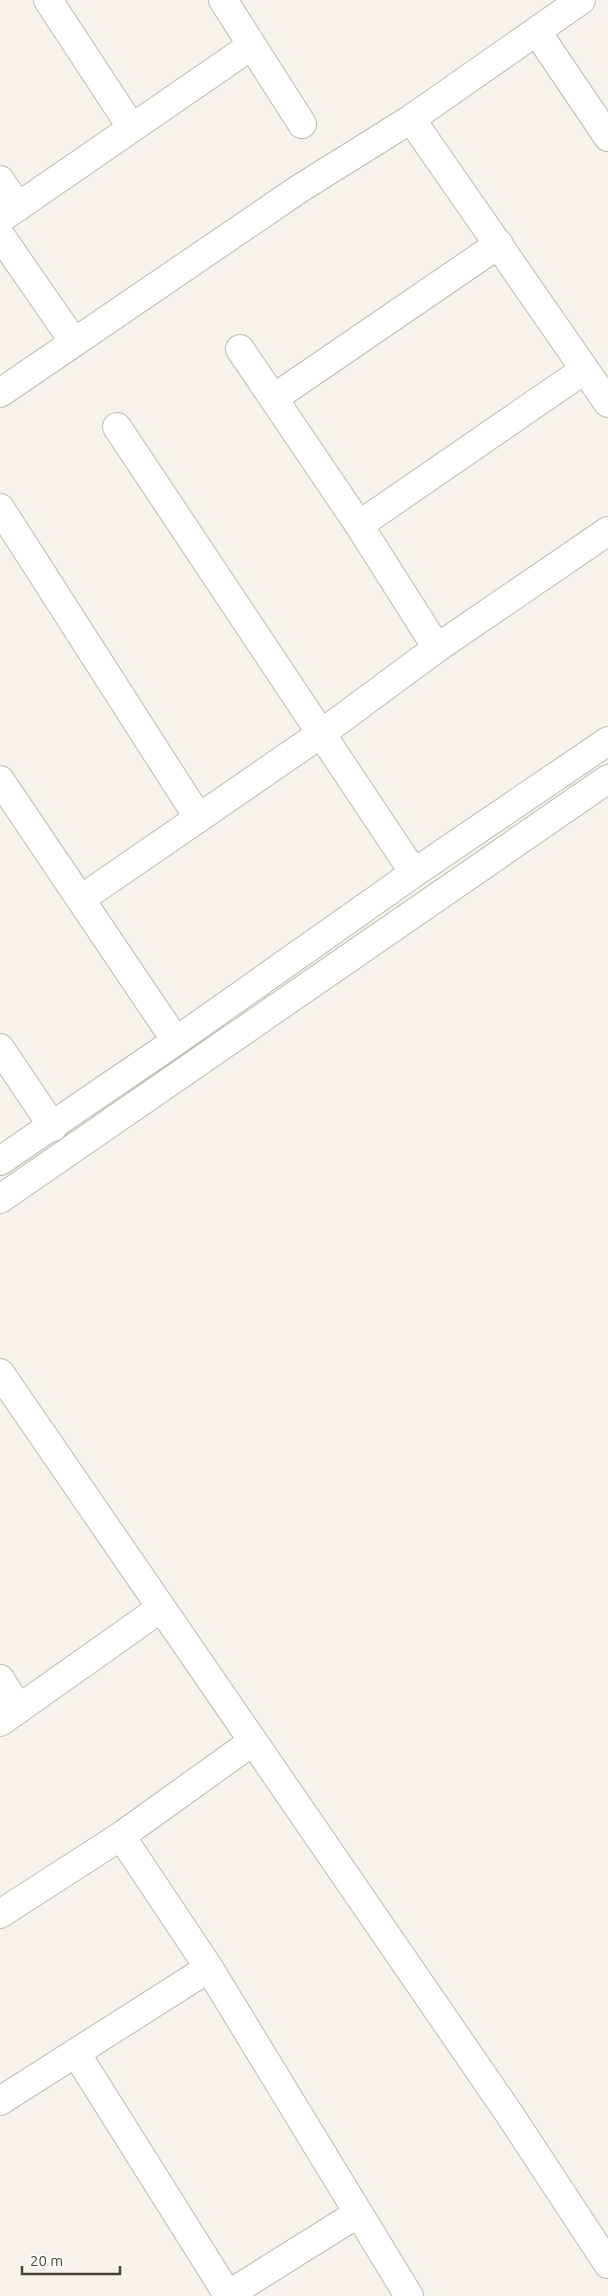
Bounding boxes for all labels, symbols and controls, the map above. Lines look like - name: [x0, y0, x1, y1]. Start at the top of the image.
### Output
- scale bar: [22, 2244, 120, 2276]
- text: 20 m: [30, 2252, 63, 2269]

